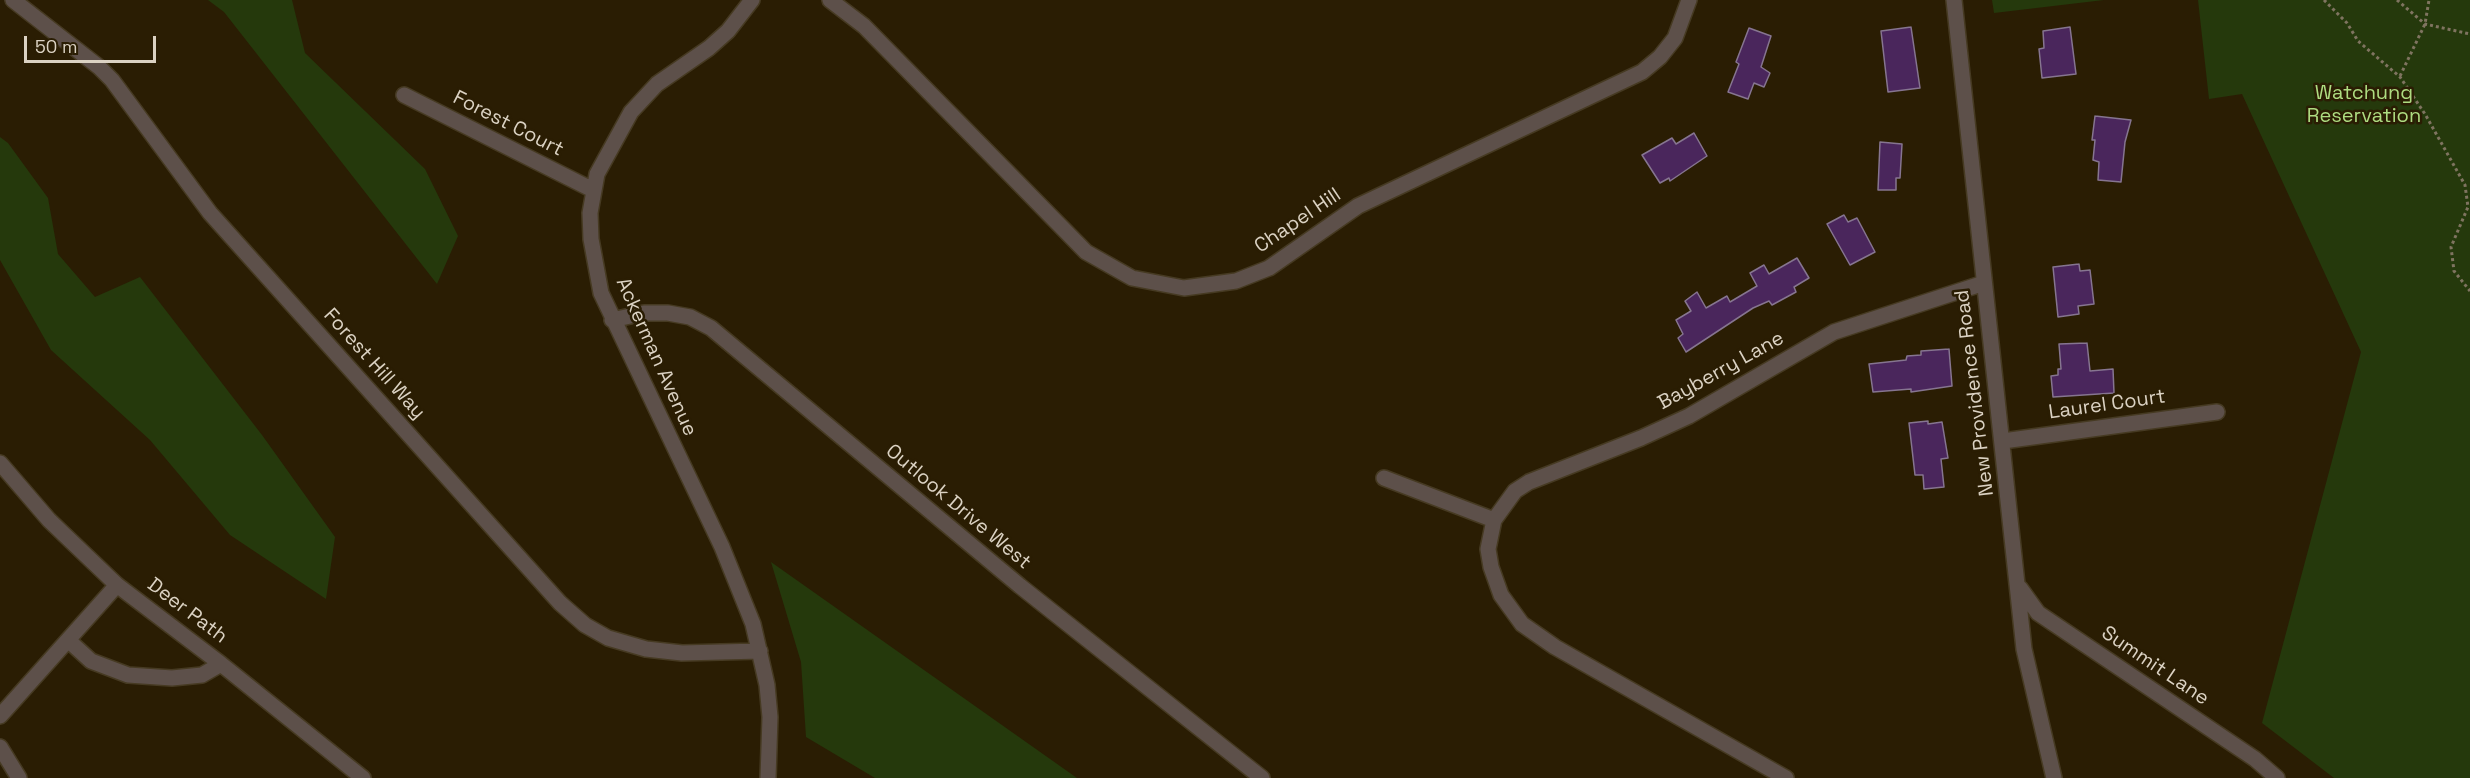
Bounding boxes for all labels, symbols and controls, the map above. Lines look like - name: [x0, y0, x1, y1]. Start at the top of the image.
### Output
- scale bar: [27, 24, 159, 62]
- text: 50 m: [35, 35, 77, 58]
- park label: Watchung Reservation: [2307, 82, 2421, 129]
- street label: Forest Court: [449, 86, 567, 162]
- street label: Chapel Hill: [1250, 183, 1346, 259]
- street label: Ackerman Avenue: [610, 274, 702, 440]
- street label: New Providence Road: [1950, 288, 2000, 498]
- street label: Forest Hill Way: [318, 304, 430, 424]
- street label: Bayberry Lane: [1654, 326, 1788, 416]
- street label: Laurel Court: [2047, 385, 2167, 425]
- street label: Outlook Drive West: [881, 439, 1035, 575]
- street label: Deer Path: [142, 573, 232, 649]
- street label: Summit Lane: [2097, 621, 2213, 711]

